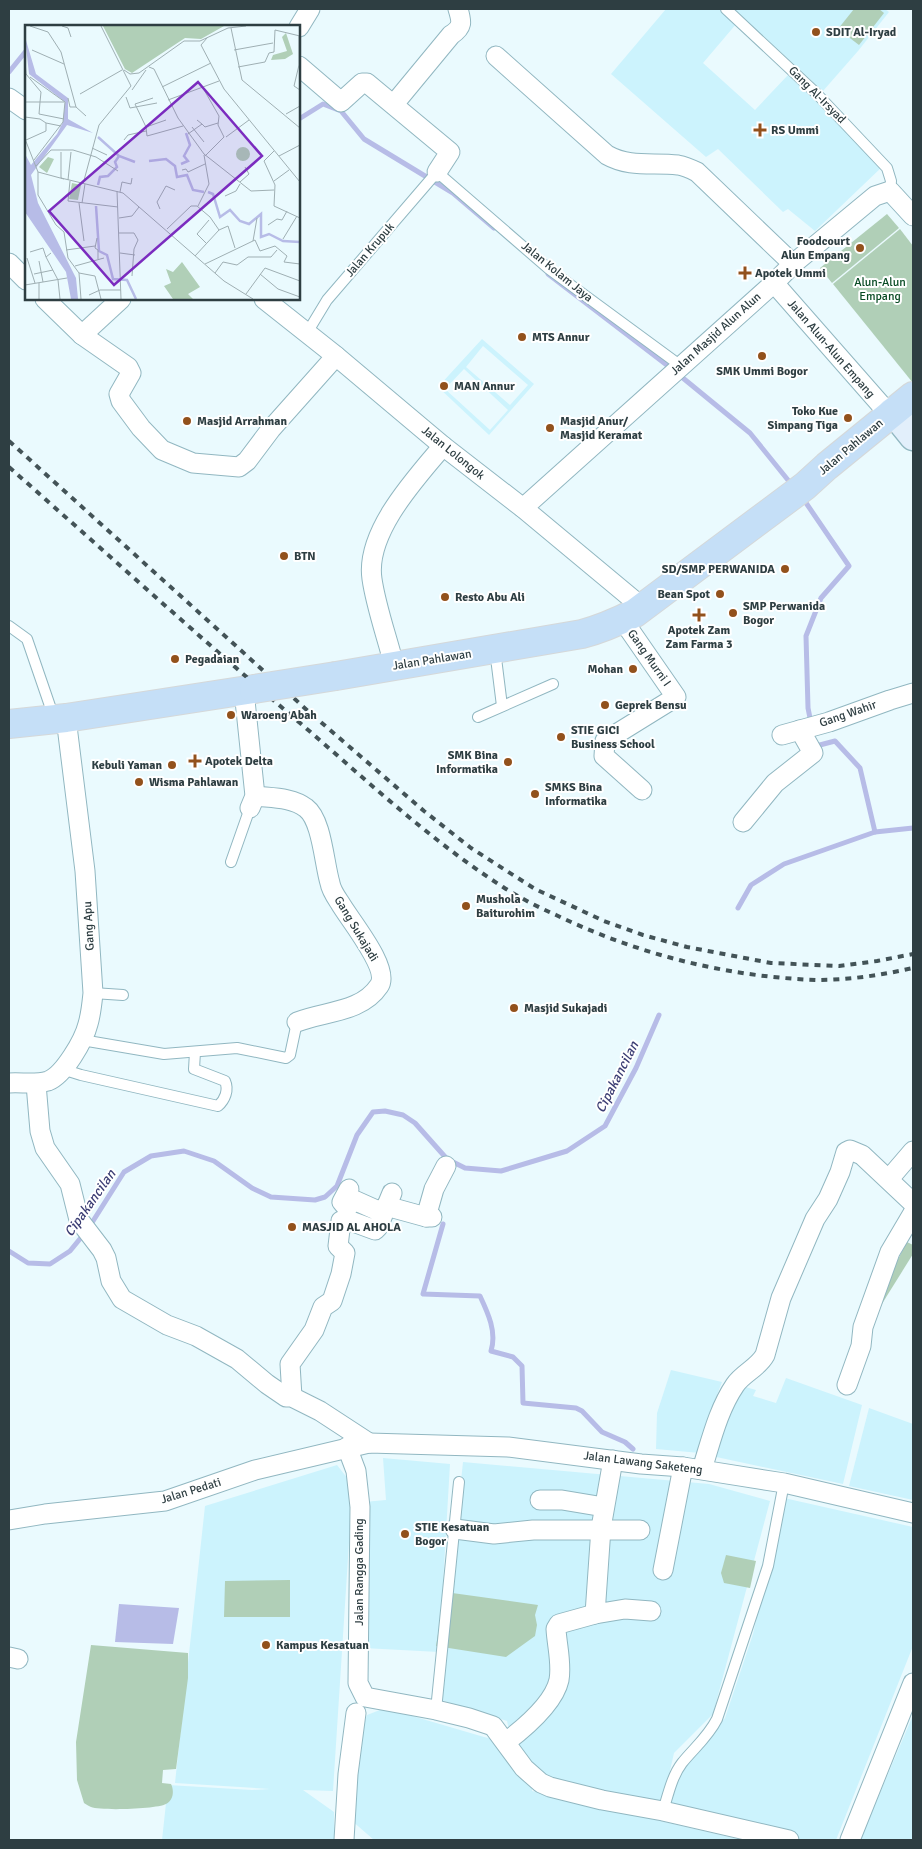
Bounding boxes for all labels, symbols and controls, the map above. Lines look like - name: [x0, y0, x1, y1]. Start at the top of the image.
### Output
- inset map: [25, 25, 300, 300]
- place label: SDIT Al-Iryad: [826, 25, 897, 40]
- marker: SDIT Al-Iryad: [810, 26, 822, 38]
- street label: Gang Al-Irsyad: [785, 63, 849, 127]
- marker: RS Ummi: [753, 123, 767, 137]
- place label: RS Ummi: [771, 123, 819, 138]
- street label: Jalan Krupuk: [342, 220, 398, 280]
- place label: Foodcourt Alun Empang: [781, 234, 851, 263]
- street label: Jalan Kolam Jaya: [518, 239, 596, 305]
- marker: Foodcourt Alun Empang: [854, 242, 866, 254]
- place label: Apotek Ummi: [755, 266, 826, 281]
- marker: Apotek Ummi: [739, 267, 751, 279]
- park label: Alun-Alun Empang: [854, 275, 906, 304]
- street label: Jalan Masjid Alun Alun: [668, 289, 764, 379]
- street label: Jalan Alun-Alun Empang: [784, 297, 878, 401]
- place label: MTS Annur: [532, 330, 590, 345]
- marker: MTS Annur: [516, 331, 528, 343]
- marker: SMK Ummi Bogor: [756, 350, 768, 362]
- place label: SMK Ummi Bogor: [716, 364, 808, 379]
- place label: MAN Annur: [454, 379, 515, 394]
- marker: MAN Annur: [438, 380, 450, 392]
- place label: Toko Kue Simpang Tiga: [768, 404, 838, 433]
- marker: Toko Kue Simpang Tiga: [842, 412, 854, 424]
- place label: Masjid Arrahman: [197, 414, 287, 429]
- place label: Masjid Anur/ Masjid Keramat: [560, 414, 643, 443]
- marker: Masjid Arrahman: [181, 415, 193, 427]
- street label: Jalan Pahlawan: [816, 416, 886, 478]
- marker: Masjid Anur/ Masjid Keramat: [544, 422, 556, 434]
- street label: Jalan Lolongok: [418, 423, 488, 483]
- place label: BTN: [294, 549, 316, 564]
- marker: BTN: [278, 550, 290, 562]
- place label: SD/SMP PERWANIDA: [662, 562, 775, 577]
- marker: SD/SMP PERWANIDA: [779, 563, 791, 575]
- place label: Bean Spot: [657, 587, 710, 602]
- marker: Bean Spot: [714, 588, 726, 600]
- place label: Resto Abu Ali: [455, 590, 525, 605]
- marker: Resto Abu Ali: [439, 591, 451, 603]
- place label: SMP Perwanida Bogor: [743, 599, 825, 628]
- marker: SMP Perwanida Bogor: [727, 607, 739, 619]
- marker: Apotek Zam Zam Farma 3: [693, 609, 705, 621]
- place label: Apotek Zam Zam Farma 3: [665, 623, 733, 652]
- street label: Gang Murni I: [624, 627, 674, 689]
- street label: Jalan Pahlawan: [391, 646, 473, 674]
- place label: Pegadaian: [185, 652, 240, 667]
- marker: Pegadaian: [169, 653, 181, 665]
- place label: Mohan: [587, 662, 623, 677]
- marker: Mohan: [627, 663, 639, 675]
- street label: Gang Wahir: [817, 697, 879, 731]
- place label: Geprek Bensu: [615, 698, 687, 713]
- marker: Geprek Bensu: [599, 699, 611, 711]
- place label: Waroeng Abah: [241, 708, 317, 723]
- marker: Waroeng Abah: [225, 709, 237, 721]
- place label: STIE GICI Business School: [571, 723, 655, 752]
- marker: STIE GICI Business School: [555, 731, 567, 743]
- place label: SMK Bina Informatika: [436, 748, 498, 777]
- place label: Apotek Delta: [205, 754, 273, 769]
- marker: Apotek Delta: [189, 755, 201, 767]
- marker: SMK Bina Informatika: [502, 756, 514, 768]
- place label: Kebuli Yaman: [91, 758, 162, 773]
- marker: Kebuli Yaman: [166, 759, 178, 771]
- place label: Wisma Pahlawan: [149, 775, 239, 790]
- marker: Wisma Pahlawan: [133, 776, 145, 788]
- place label: SMKS Bina Informatika: [545, 780, 607, 809]
- marker: SMKS Bina Informatika: [529, 788, 541, 800]
- place label: Mushola Baiturohim: [476, 892, 535, 921]
- street label: Gang Sukajadi: [331, 894, 381, 964]
- marker: Mushola Baiturohim: [460, 900, 472, 912]
- street label: Gang Apu: [80, 901, 98, 951]
- place label: Masjid Sukajadi: [524, 1001, 607, 1016]
- marker: Masjid Sukajadi: [508, 1002, 520, 1014]
- water label: Cipakancilan: [592, 1038, 642, 1116]
- water label: Cipakancilan: [61, 1166, 120, 1240]
- place label: MASJID AL AHOLA: [302, 1220, 401, 1235]
- marker: MASJID AL AHOLA: [286, 1221, 298, 1233]
- street label: Jalan Lawang Saketeng: [583, 1448, 703, 1478]
- street label: Jalan Pedati: [159, 1475, 223, 1507]
- street label: Jalan Rangga Gading: [352, 1518, 367, 1626]
- place label: STIE Kesatuan Bogor: [415, 1520, 490, 1549]
- marker: STIE Kesatuan Bogor: [399, 1528, 411, 1540]
- place label: Kampus Kesatuan: [276, 1638, 369, 1653]
- marker: Kampus Kesatuan: [260, 1639, 272, 1651]

